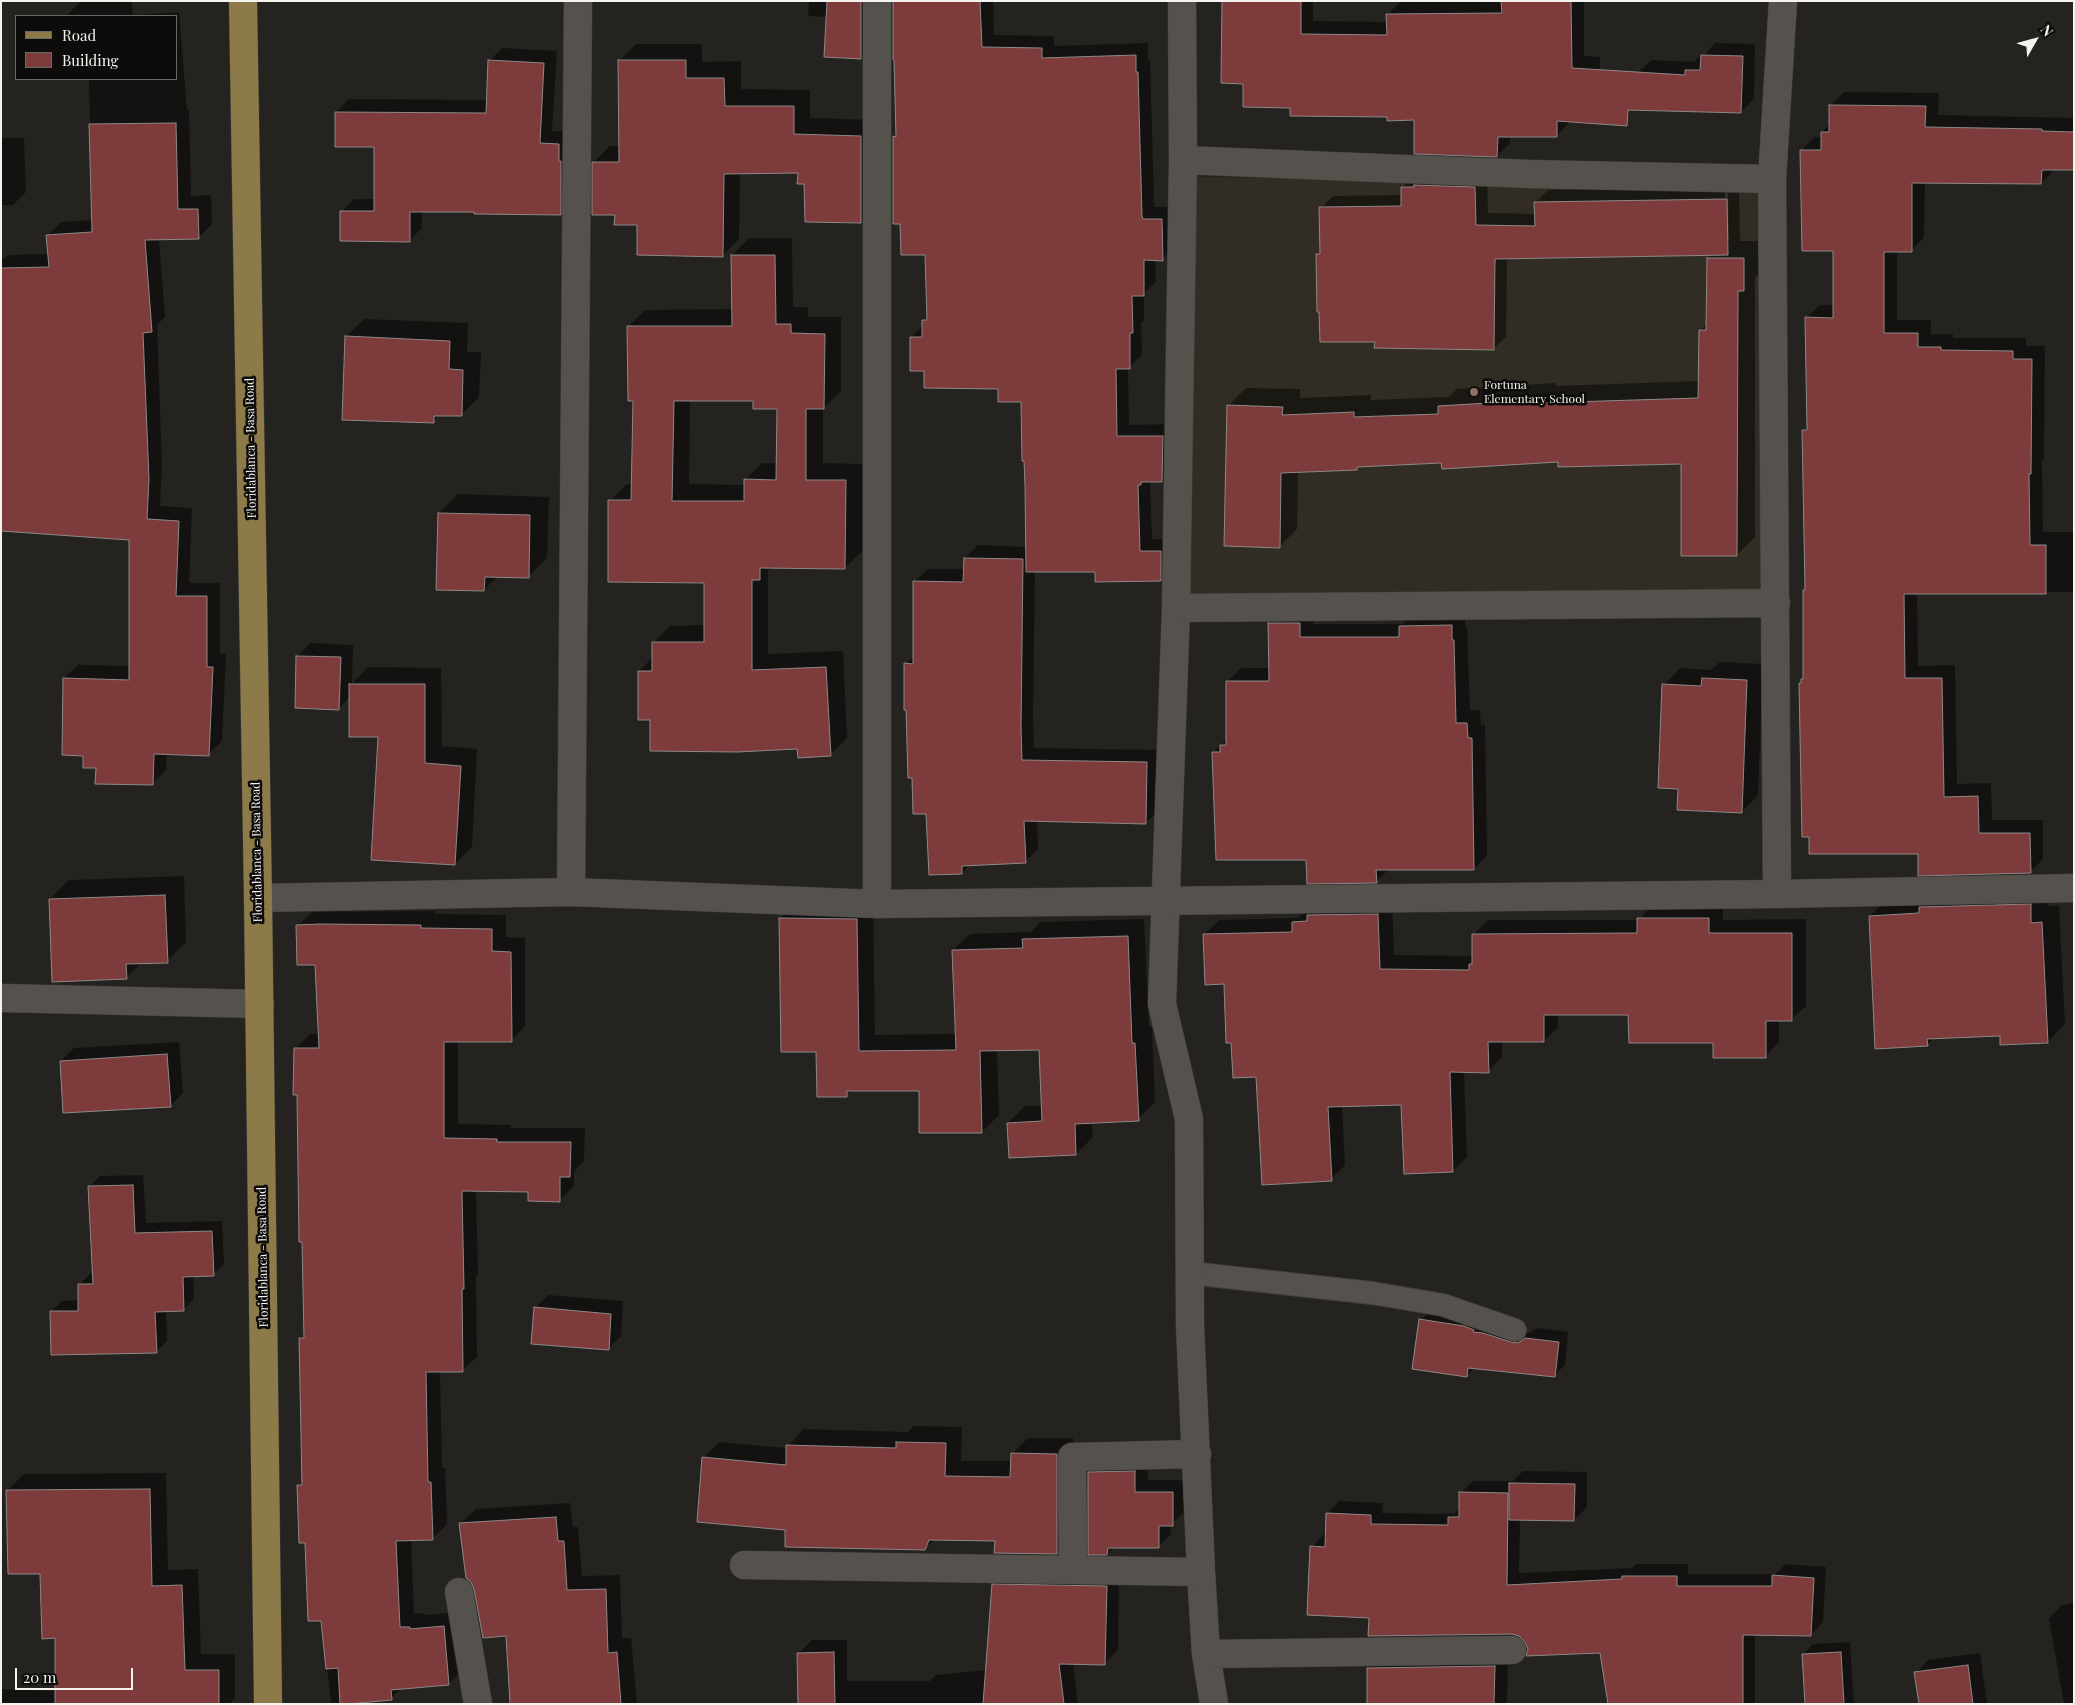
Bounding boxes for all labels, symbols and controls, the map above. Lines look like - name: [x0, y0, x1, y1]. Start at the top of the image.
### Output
- legend: [15, 15, 178, 80]
- north arrow: [2010, 15, 2060, 65]
- text: N: [2037, 21, 2058, 40]
- text: Road: [62, 25, 96, 45]
- text: Building: [62, 50, 118, 70]
- street label: Floridablanca - Basa Road: [243, 378, 259, 518]
- place label: Fortuna Elementary School: [1484, 378, 1585, 406]
- marker: Fortuna Elementary School: [1468, 386, 1480, 398]
- street label: Floridablanca - Basa Road: [249, 782, 265, 922]
- street label: Floridablanca - Basa Road: [255, 1187, 271, 1327]
- scale bar: [18, 1658, 135, 1690]
- text: 20 m: [23, 1667, 56, 1687]

